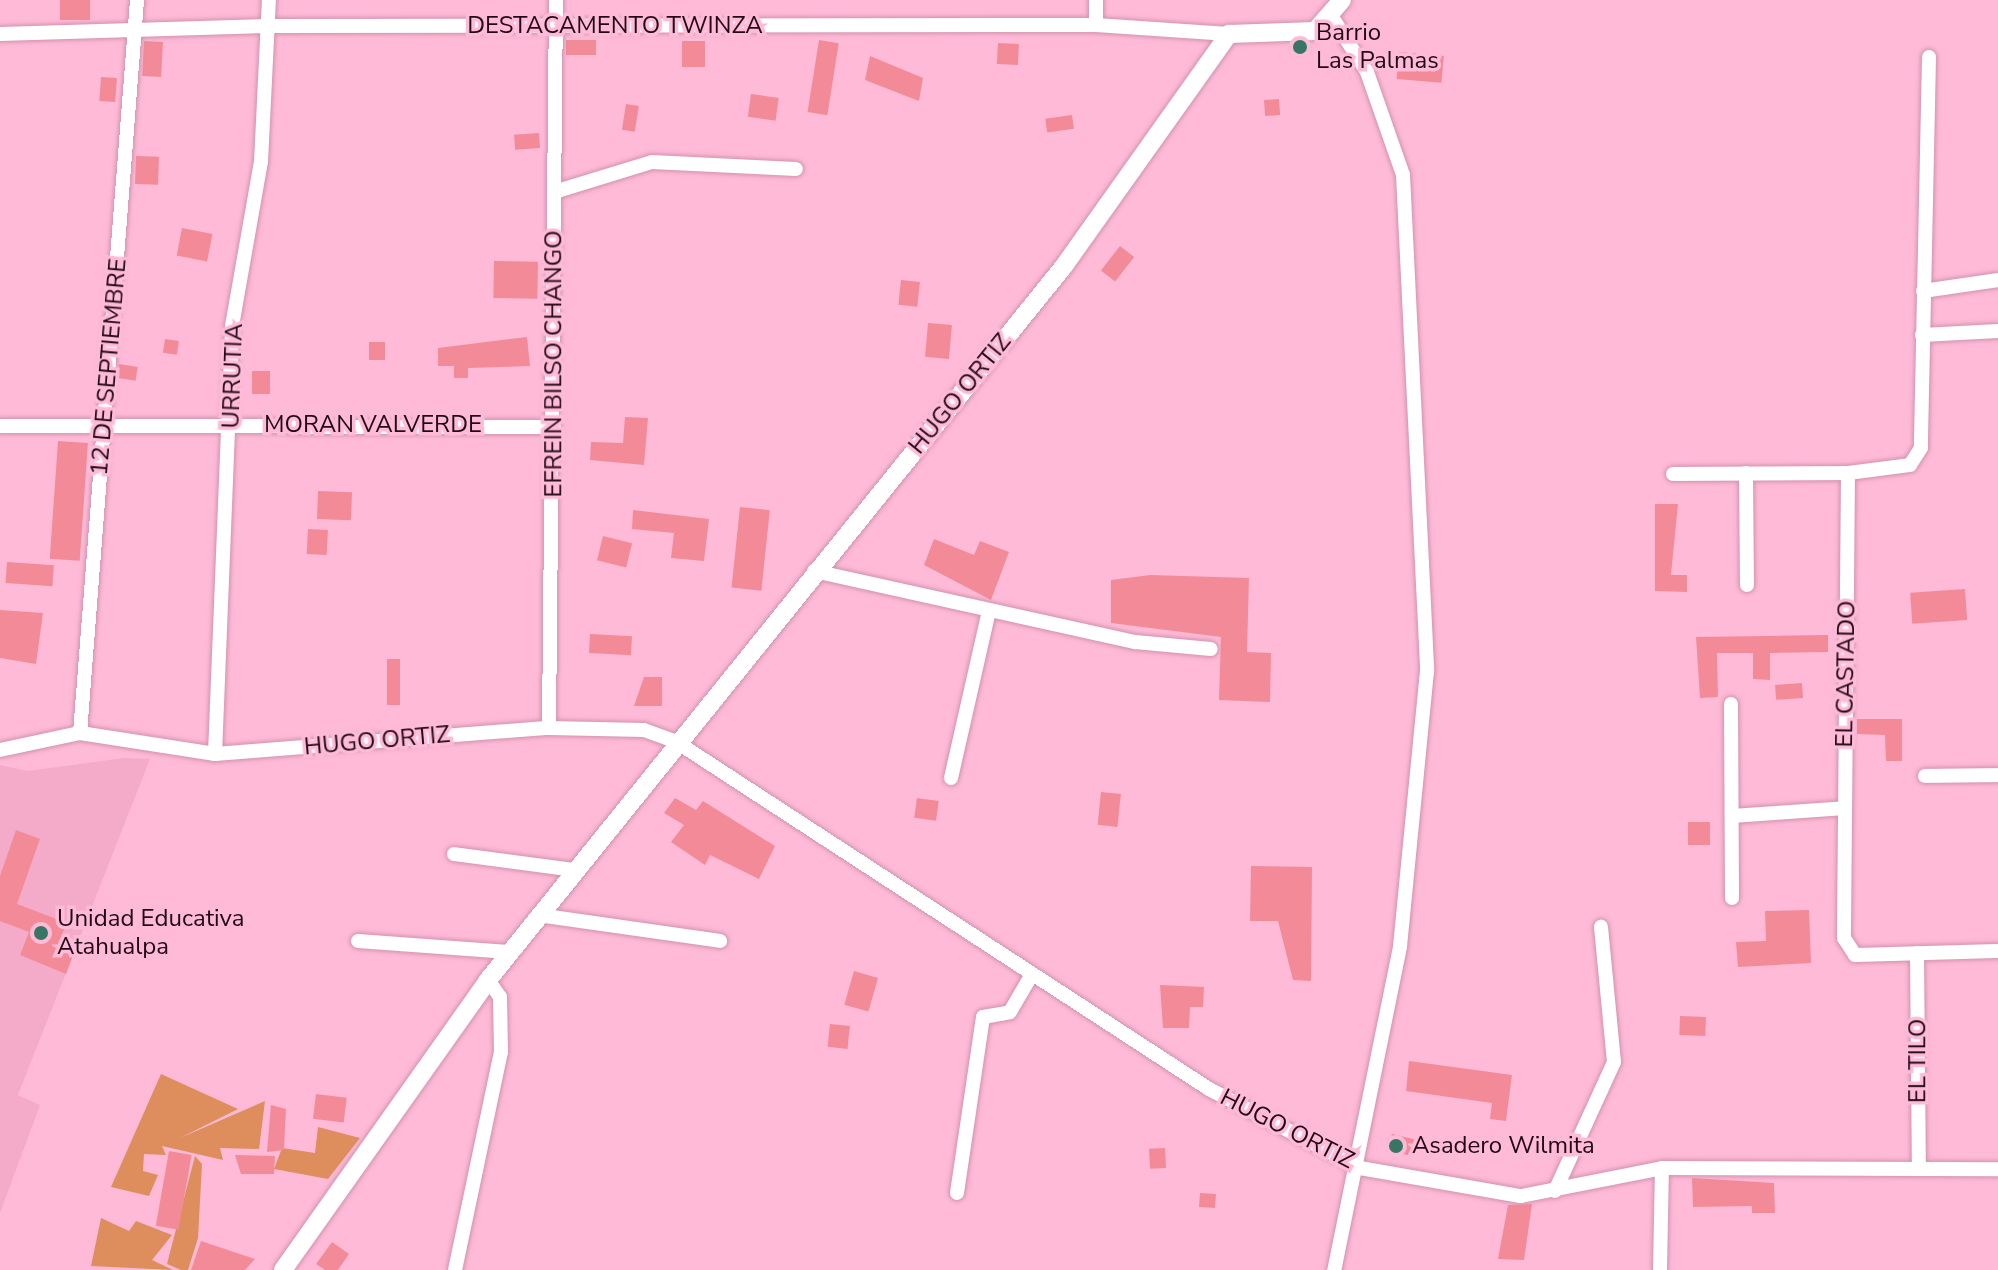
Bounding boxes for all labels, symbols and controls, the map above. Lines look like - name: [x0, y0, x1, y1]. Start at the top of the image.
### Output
- street label: DESTACAMENTO TWINZA: [467, 12, 763, 40]
- place label: Barrio Las Palmas: [1316, 19, 1439, 75]
- marker: Barrio Las Palmas: [1291, 38, 1309, 56]
- street label: EFREIN BILSO CHANGO: [540, 230, 568, 498]
- street label: 12 DE SEPTIEMBRE: [85, 257, 133, 477]
- street label: URRUTIA: [217, 323, 249, 429]
- street label: HUGO ORTIZ: [903, 328, 1017, 460]
- street label: MORAN VALVERDE: [264, 411, 482, 439]
- street label: EL CASTADO: [1830, 600, 1862, 748]
- street label: HUGO ORTIZ: [303, 720, 451, 762]
- place label: Unidad Educativa Atahualpa: [57, 905, 244, 961]
- marker: Unidad Educativa Atahualpa: [32, 924, 50, 942]
- street label: EL TILO: [1904, 1019, 1932, 1103]
- street label: HUGO ORTIZ: [1215, 1083, 1359, 1175]
- place label: Asadero Wilmita: [1412, 1132, 1595, 1160]
- marker: Asadero Wilmita: [1387, 1137, 1405, 1155]

